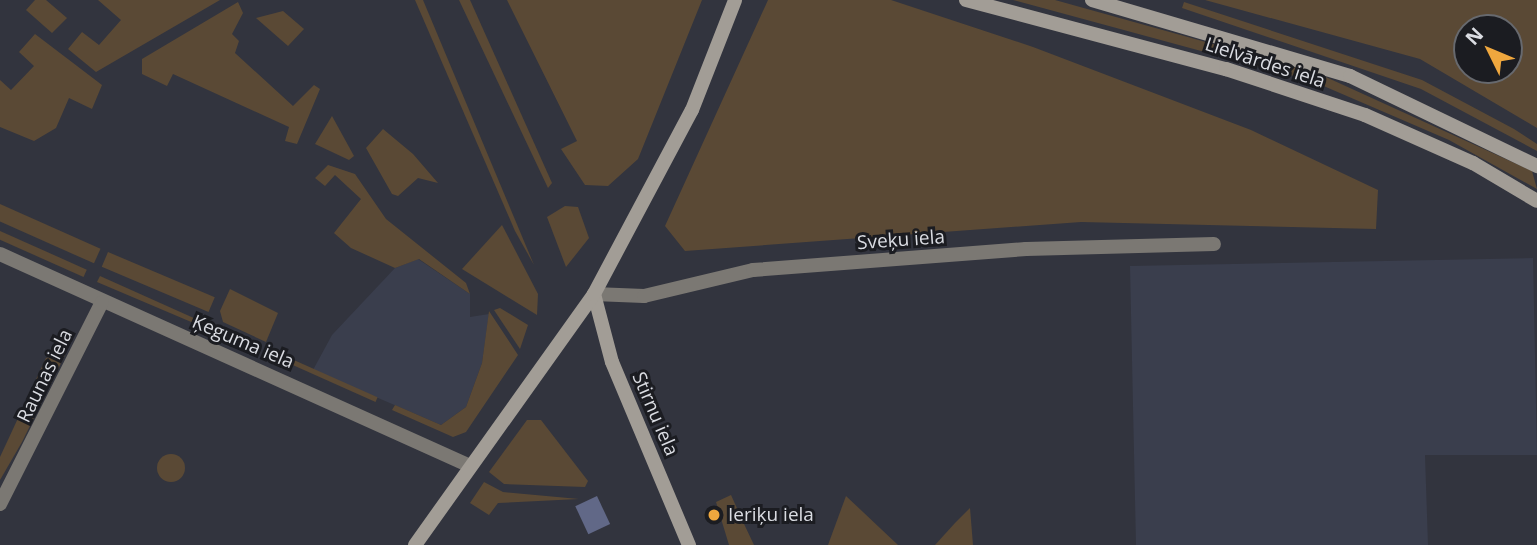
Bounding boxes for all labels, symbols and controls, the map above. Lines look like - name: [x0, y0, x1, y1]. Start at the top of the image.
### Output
- north arrow: [1453, 14, 1523, 84]
- text: N: [1459, 22, 1489, 51]
- street label: Lielvārdes iela: [1202, 33, 1328, 93]
- street label: Sveķu iela: [856, 226, 946, 254]
- street label: Ķeguma iela: [189, 310, 297, 374]
- street label: Raunas iela: [13, 326, 77, 426]
- street label: Stirnu iela: [627, 369, 683, 459]
- place label: Ieriķu iela: [728, 504, 814, 526]
- marker: Ieriķu iela: [706, 507, 722, 523]

